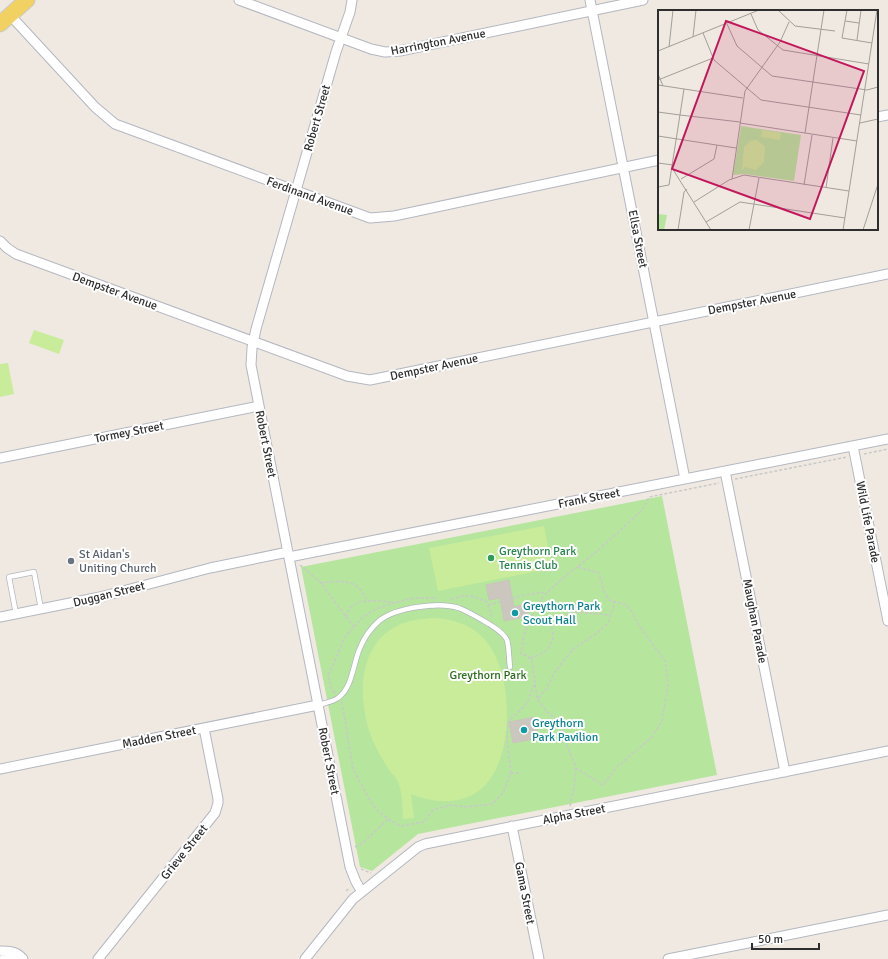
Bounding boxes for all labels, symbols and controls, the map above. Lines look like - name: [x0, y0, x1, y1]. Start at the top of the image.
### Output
- inset map: [658, 10, 878, 230]
- street label: Harrington Avenue: [389, 26, 487, 59]
- street label: Robert Street: [301, 83, 334, 153]
- street label: Ferdinand Avenue: [264, 174, 355, 219]
- street label: Ellsa Street: [625, 209, 650, 269]
- street label: Dempster Avenue: [70, 269, 160, 314]
- street label: Dempster Avenue: [707, 287, 798, 318]
- street label: Dempster Avenue: [389, 351, 480, 384]
- street label: Robert Street: [252, 409, 279, 479]
- street label: Tormey Street: [93, 418, 165, 447]
- street label: Wild Life Parade: [852, 480, 883, 564]
- street label: Frank Street: [557, 485, 621, 512]
- place label: Greythorn Park Tennis Club: [499, 544, 576, 573]
- place label: St Aidan's Uniting Church: [79, 547, 157, 576]
- marker: Greythorn Park Tennis Club: [486, 553, 496, 563]
- marker: St Aidan's Uniting Church: [66, 556, 76, 566]
- street label: Duggan Street: [72, 578, 147, 611]
- street label: Maughan Parade: [739, 578, 770, 665]
- place label: Greythorn Park Scout Hall: [523, 599, 600, 628]
- marker: Greythorn Park Scout Hall: [510, 608, 520, 618]
- park label: Greythorn Park: [449, 668, 527, 683]
- place label: Greythorn Park Pavilion: [532, 716, 598, 745]
- street label: Madden Street: [121, 723, 197, 752]
- marker: Greythorn Park Pavilion: [519, 725, 529, 735]
- street label: Robert Street: [315, 726, 342, 796]
- street label: Alpha Street: [541, 801, 607, 828]
- street label: Grieve Street: [158, 822, 211, 883]
- street label: Gama Street: [511, 861, 538, 926]
- scale bar: [752, 925, 819, 951]
- text: 50 m: [758, 932, 783, 947]

